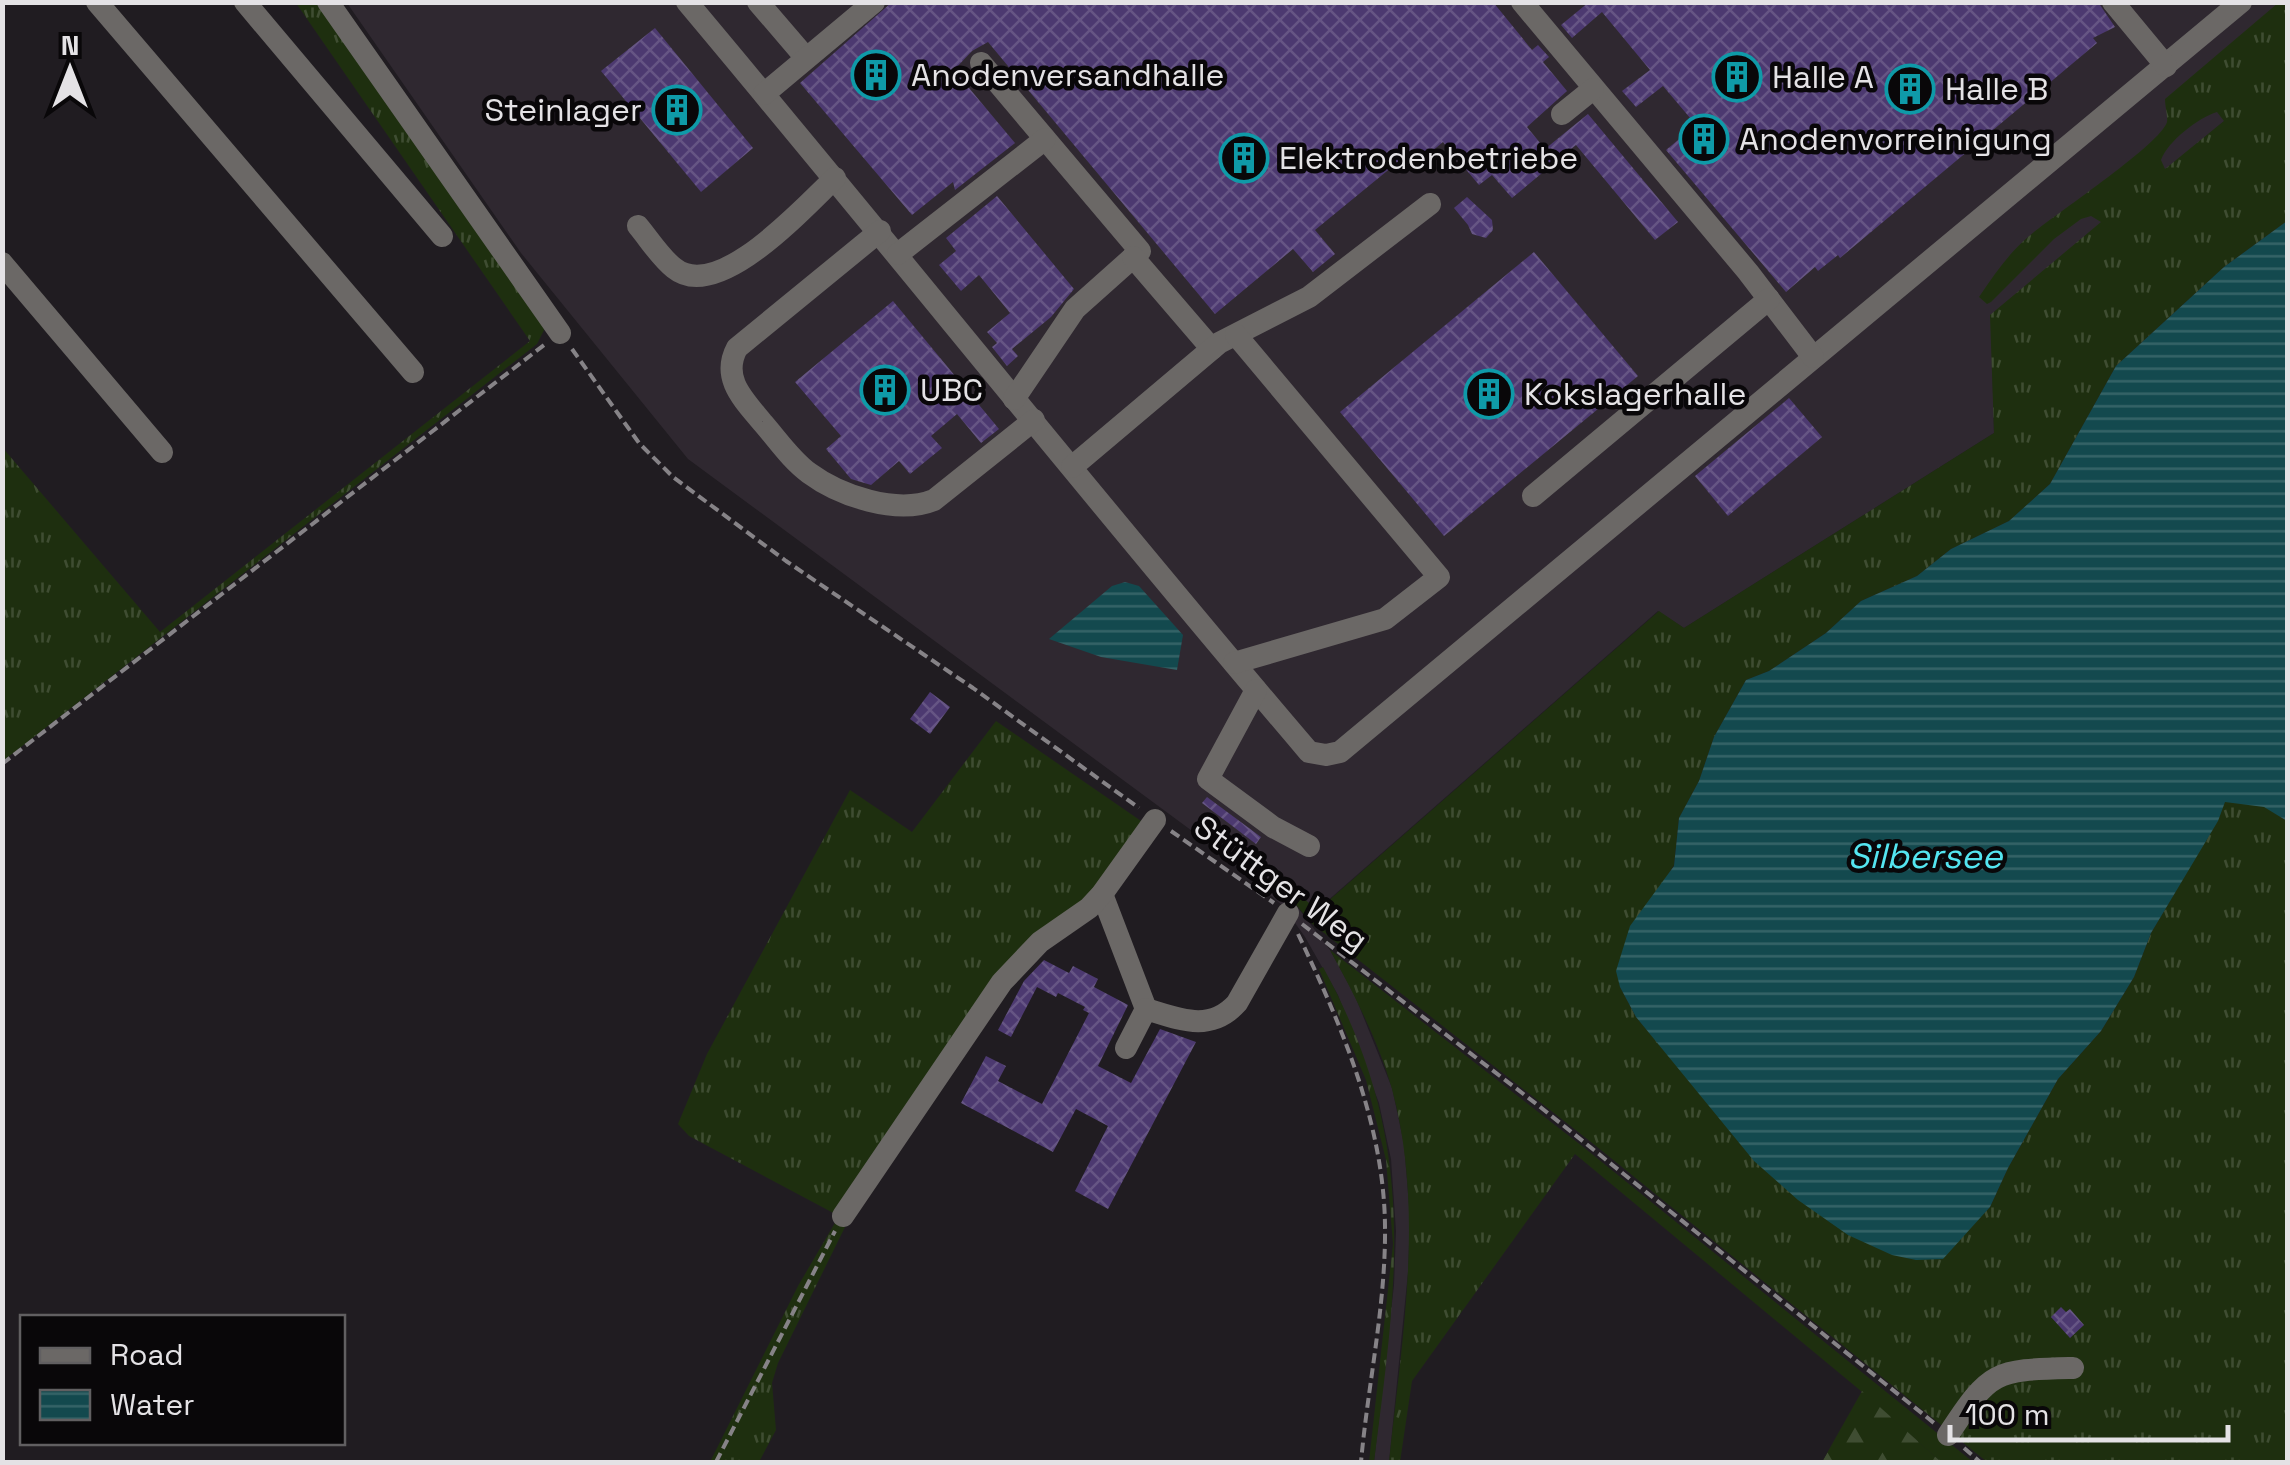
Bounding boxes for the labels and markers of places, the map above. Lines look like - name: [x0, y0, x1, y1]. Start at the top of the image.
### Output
- building icon: Anodenversandhalle: [850, 49, 902, 101]
- building icon: Halle A: [1711, 51, 1763, 103]
- place label: Anodenversandhalle: [911, 55, 1225, 95]
- place label: Halle A: [1772, 57, 1874, 97]
- building icon: Halle B: [1884, 63, 1936, 115]
- place label: Halle B: [1945, 69, 2048, 109]
- building icon: Steinlager: [651, 84, 703, 136]
- place label: Steinlager: [484, 90, 642, 130]
- building icon: Anodenvorreinigung: [1678, 113, 1730, 165]
- place label: Anodenvorreinigung: [1739, 119, 2052, 159]
- building icon: Elektrodenbetriebe: [1218, 132, 1270, 184]
- place label: Elektrodenbetriebe: [1279, 138, 1578, 178]
- building icon: UBC: [859, 364, 911, 416]
- building icon: Kokslagerhalle: [1463, 368, 1515, 420]
- place label: UBC: [920, 370, 983, 410]
- place label: Kokslagerhalle: [1524, 374, 1746, 414]

